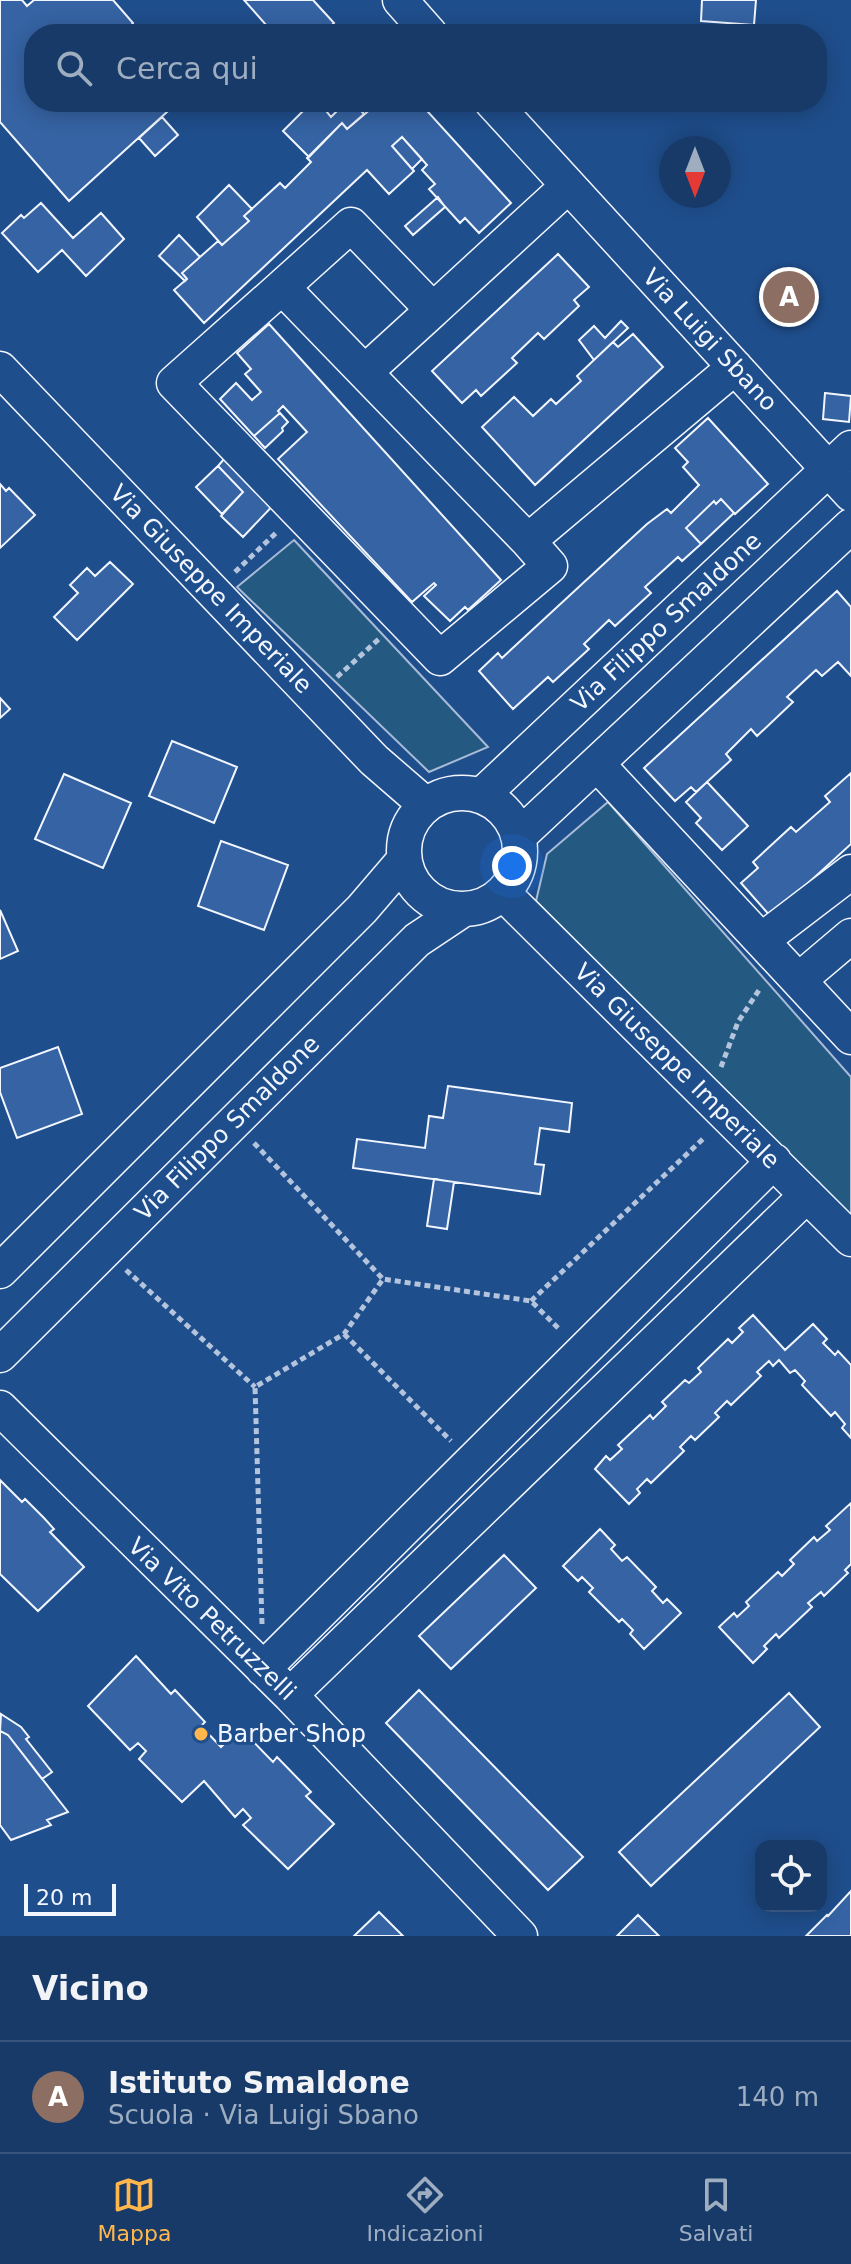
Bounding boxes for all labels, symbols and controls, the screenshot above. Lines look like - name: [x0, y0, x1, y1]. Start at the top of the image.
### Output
- search box: [24, 24, 827, 112]
- icon: search: [52, 46, 96, 90]
- text: Cerca qui: [116, 51, 258, 86]
- north arrow: [659, 136, 731, 208]
- street label: Via Luigi Sbano: [637, 263, 783, 417]
- pin: A: [763, 267, 815, 327]
- street label: Via Giuseppe Imperiale: [104, 479, 318, 699]
- street label: Via Filippo Smaldone: [565, 527, 767, 717]
- your location: [492, 846, 532, 886]
- street label: Via Giuseppe Imperiale: [569, 958, 785, 1174]
- street label: Via Filippo Smaldone: [129, 1030, 325, 1226]
- street label: Via Vito Petruzzelli: [122, 1532, 302, 1706]
- place label: Barber Shop: [217, 1720, 366, 1748]
- marker: Barber Shop: [192, 1725, 210, 1743]
- map controls: [755, 1840, 827, 1912]
- button: locate: [755, 1840, 827, 1912]
- scale bar: [24, 1880, 116, 1916]
- text: 20 m: [36, 1885, 92, 1910]
- text: Vicino: [32, 1968, 149, 2008]
- text: Istituto Smaldone: [108, 2065, 410, 2100]
- text: A: [48, 2082, 68, 2112]
- text: 140 m: [736, 2082, 819, 2112]
- text: Scuola · Via Luigi Sbano: [108, 2100, 419, 2130]
- tab: Mappa: [98, 2173, 171, 2246]
- tab: Indicazioni: [366, 2173, 484, 2246]
- tab: Salvati: [679, 2173, 753, 2246]

